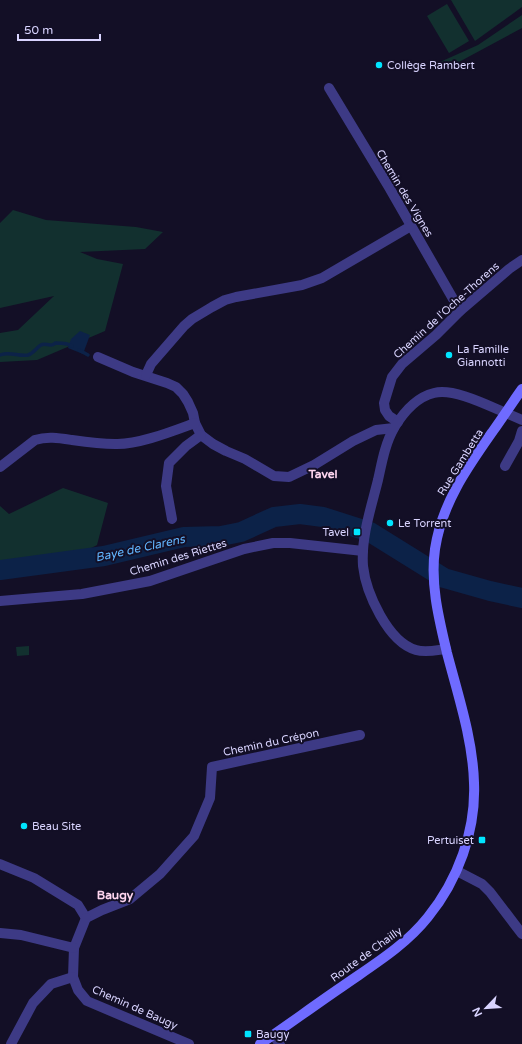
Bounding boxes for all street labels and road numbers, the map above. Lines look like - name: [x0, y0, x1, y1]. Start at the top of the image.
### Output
- street label: Chemin des Vignes: [373, 147, 436, 239]
- street label: Chemin de l'Oche-Thorens: [391, 259, 502, 361]
- street label: Rue Gambetta: [435, 427, 486, 498]
- street label: Chemin des Riettes: [128, 537, 228, 578]
- street label: Chemin du Crépon: [222, 726, 320, 759]
- street label: Route de Chailly: [328, 924, 405, 985]
- street label: Chemin de Baugy: [90, 983, 180, 1032]

